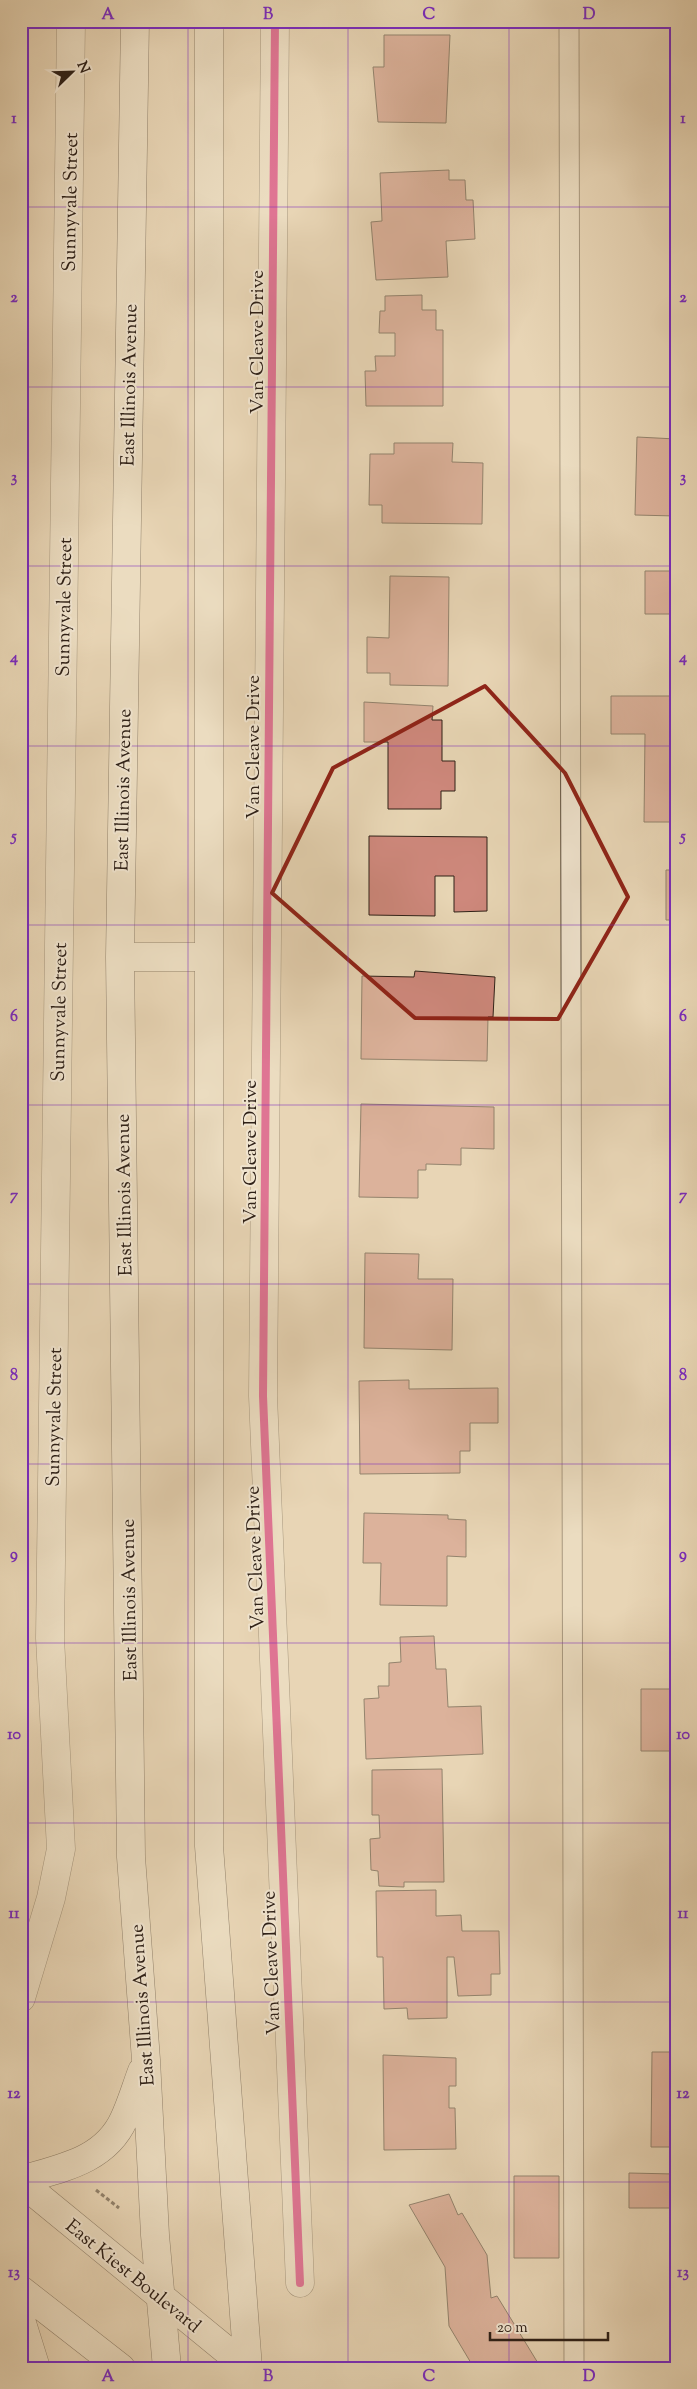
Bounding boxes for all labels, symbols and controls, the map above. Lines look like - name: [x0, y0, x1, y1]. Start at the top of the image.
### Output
- text: A: [102, 4, 115, 27]
- text: B: [263, 4, 273, 27]
- text: C: [423, 4, 436, 27]
- text: D: [583, 4, 596, 27]
- north arrow: [48, 48, 98, 98]
- text: N: [71, 59, 94, 77]
- text: 1: [11, 108, 17, 131]
- text: 1: [680, 108, 686, 131]
- street label: Sunnyvale Street: [57, 132, 86, 272]
- street label: Van Cleave Drive: [245, 270, 272, 414]
- text: 2: [10, 287, 18, 310]
- text: 2: [679, 287, 687, 310]
- street label: East Illinois Avenue: [116, 304, 145, 466]
- text: 3: [11, 467, 18, 490]
- text: 3: [680, 467, 687, 490]
- street label: Sunnyvale Street: [51, 537, 80, 677]
- text: 4: [9, 647, 18, 670]
- text: 4: [678, 647, 687, 670]
- street label: Van Cleave Drive: [241, 675, 268, 819]
- street label: East Illinois Avenue: [110, 709, 139, 871]
- text: 5: [9, 826, 17, 849]
- text: 5: [678, 826, 686, 849]
- street label: Sunnyvale Street: [46, 942, 75, 1082]
- text: 6: [10, 1006, 18, 1029]
- text: 6: [679, 1006, 687, 1029]
- street label: Van Cleave Drive: [238, 1080, 265, 1224]
- street label: East Illinois Avenue: [111, 1113, 140, 1276]
- text: 7: [10, 1185, 19, 1208]
- text: 7: [679, 1185, 688, 1208]
- street label: Sunnyvale Street: [41, 1347, 70, 1487]
- text: 8: [10, 1365, 18, 1388]
- text: 8: [679, 1365, 687, 1388]
- street label: Van Cleave Drive: [240, 1485, 273, 1630]
- street label: East Illinois Avenue: [116, 1518, 145, 1681]
- text: 9: [10, 1544, 18, 1567]
- text: 9: [679, 1544, 687, 1567]
- text: 10: [7, 1724, 21, 1747]
- text: 10: [676, 1724, 690, 1747]
- street label: Van Cleave Drive: [256, 1890, 289, 2035]
- text: 11: [9, 1903, 20, 1926]
- text: 11: [678, 1903, 689, 1926]
- street label: East Illinois Avenue: [124, 1923, 163, 2087]
- text: 12: [8, 2083, 21, 2106]
- text: 12: [677, 2083, 690, 2106]
- street label: East Kiest Boulevard: [59, 2214, 206, 2340]
- text: 13: [8, 2262, 20, 2285]
- text: 13: [677, 2262, 689, 2285]
- scale bar: [490, 2309, 607, 2341]
- text: 20 m: [497, 2318, 528, 2339]
- text: A: [102, 2366, 115, 2389]
- text: B: [263, 2366, 273, 2389]
- text: C: [423, 2366, 436, 2389]
- text: D: [583, 2366, 596, 2389]

